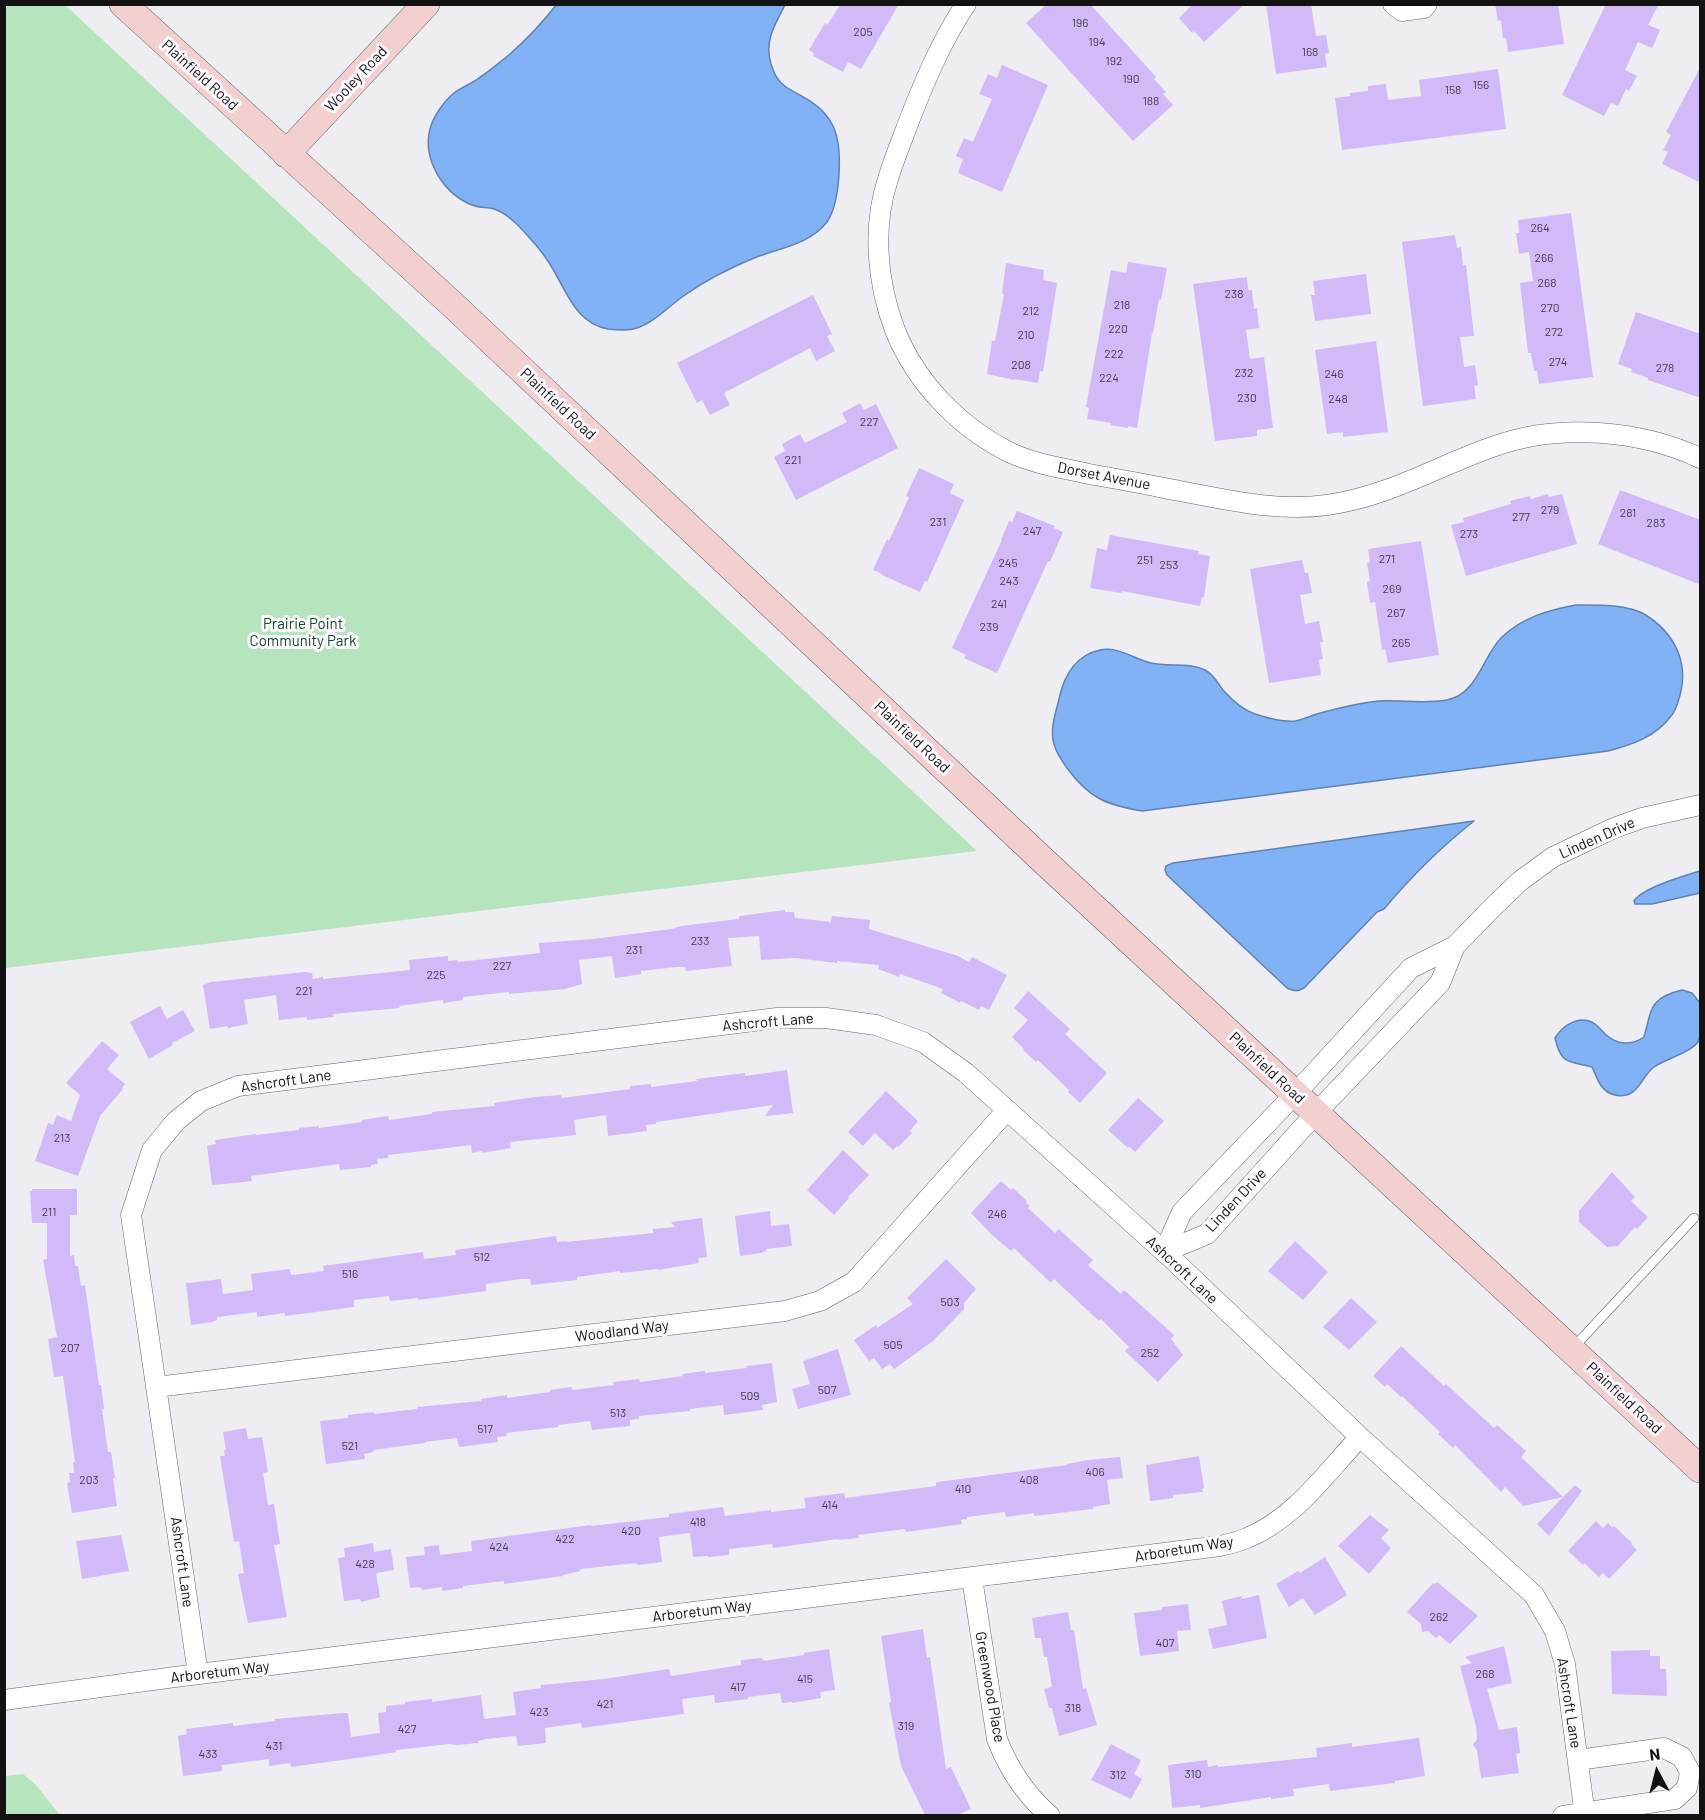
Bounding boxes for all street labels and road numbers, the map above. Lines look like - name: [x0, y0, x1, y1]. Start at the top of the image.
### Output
- street label: Plainfield Road: [158, 36, 242, 114]
- street label: Wooley Road: [321, 42, 391, 116]
- street label: Plainfield Road: [516, 364, 600, 444]
- street label: Dorset Avenue: [1056, 458, 1152, 494]
- street label: Plainfield Road: [870, 697, 954, 777]
- street label: Linden Drive: [1556, 813, 1638, 863]
- street label: Ashcroft Lane: [722, 1009, 814, 1035]
- street label: Plainfield Road: [1225, 1028, 1309, 1108]
- street label: Ashcroft Lane: [239, 1066, 333, 1096]
- street label: Linden Drive: [1202, 1164, 1270, 1236]
- street label: Ashcroft Lane: [1142, 1232, 1222, 1308]
- street label: Woodland Way: [574, 1316, 670, 1346]
- street label: Plainfield Road: [1582, 1358, 1666, 1438]
- street label: Ashcroft Lane: [167, 1515, 197, 1609]
- street label: Arboretum Way: [1133, 1532, 1235, 1566]
- street label: Arboretum Way: [651, 1596, 753, 1626]
- street label: Greenwood Place: [971, 1630, 1009, 1744]
- street label: Ashcroft Lane: [1553, 1656, 1585, 1750]
- street label: Arboretum Way: [169, 1657, 271, 1687]

